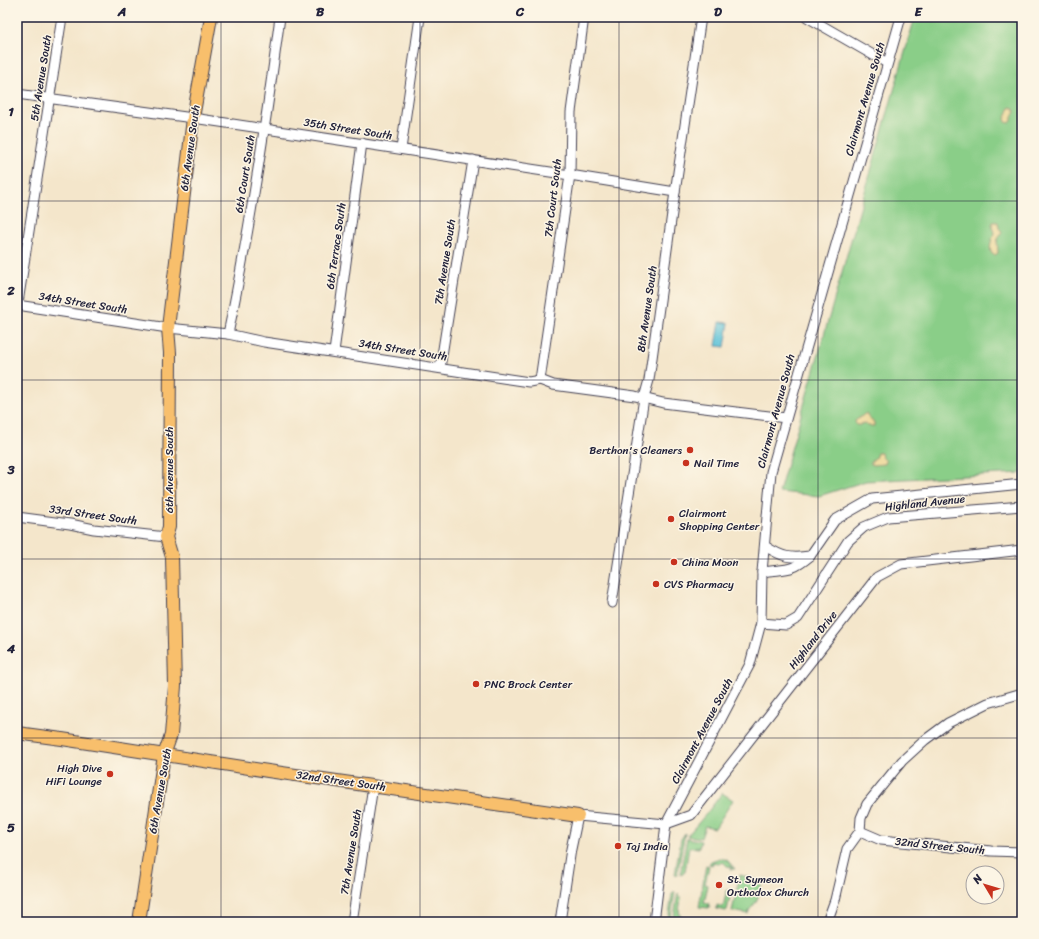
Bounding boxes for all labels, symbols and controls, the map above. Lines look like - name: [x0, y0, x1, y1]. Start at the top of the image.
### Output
- text: A: [117, 0, 126, 23]
- text: B: [316, 0, 325, 23]
- text: C: [515, 0, 525, 23]
- text: D: [714, 0, 722, 23]
- text: E: [914, 0, 923, 23]
- street label: 5th Avenue South: [25, 33, 57, 122]
- street label: Clairmont Avenue South: [840, 40, 890, 158]
- text: 1: [8, 100, 14, 123]
- street label: 6th Avenue South: [175, 104, 205, 192]
- street label: 35th Street South: [302, 113, 394, 145]
- street label: 6th Court South: [229, 133, 261, 215]
- street label: 7th Court South: [539, 157, 567, 238]
- street label: 6th Terrace South: [321, 201, 352, 291]
- street label: 7th Avenue South: [429, 217, 461, 306]
- street label: 8th Avenue South: [632, 264, 662, 353]
- text: 2: [6, 279, 15, 302]
- street label: 34th Street South: [37, 287, 129, 319]
- street label: 34th Street South: [357, 334, 449, 366]
- street label: Clairmont Avenue South: [752, 352, 800, 470]
- street label: 6th Avenue South: [160, 426, 179, 513]
- place label: Berthon's Cleaners: [589, 441, 682, 460]
- marker: Berthon's Cleaners: [685, 445, 695, 455]
- place label: Nail Time: [694, 454, 740, 473]
- text: 3: [6, 458, 15, 481]
- marker: Nail Time: [681, 458, 691, 468]
- street label: Highland Avenue: [884, 489, 966, 517]
- street label: 33rd Street South: [48, 499, 138, 531]
- place label: Clairmont Shopping Center: [679, 504, 761, 536]
- marker: Clairmont Shopping Center: [666, 514, 676, 524]
- place label: China Moon: [682, 553, 738, 572]
- marker: China Moon: [669, 557, 679, 567]
- place label: CVS Pharmacy: [664, 575, 734, 594]
- marker: CVS Pharmacy: [651, 579, 661, 589]
- street label: Highland Drive: [784, 606, 842, 674]
- text: 4: [6, 637, 16, 660]
- street label: Clairmont Avenue South: [666, 674, 738, 787]
- place label: PNC Brock Center: [484, 675, 573, 694]
- marker: PNC Brock Center: [471, 679, 481, 689]
- street label: 6th Avenue South: [143, 746, 177, 835]
- place label: High Dive HiFi Lounge: [46, 759, 103, 791]
- street label: 32nd Street South: [295, 765, 387, 797]
- marker: High Dive HiFi Lounge: [105, 769, 115, 779]
- street label: 7th Avenue South: [335, 807, 367, 896]
- text: 5: [7, 816, 15, 839]
- street label: 32nd Street South: [894, 832, 986, 860]
- place label: Taj India: [626, 837, 668, 856]
- marker: Taj India: [613, 841, 623, 851]
- north arrow: [965, 865, 1005, 905]
- place label: St. Symeon Orthodox Church: [727, 870, 809, 902]
- text: N: [967, 870, 988, 889]
- marker: St. Symeon Orthodox Church: [714, 880, 724, 890]

